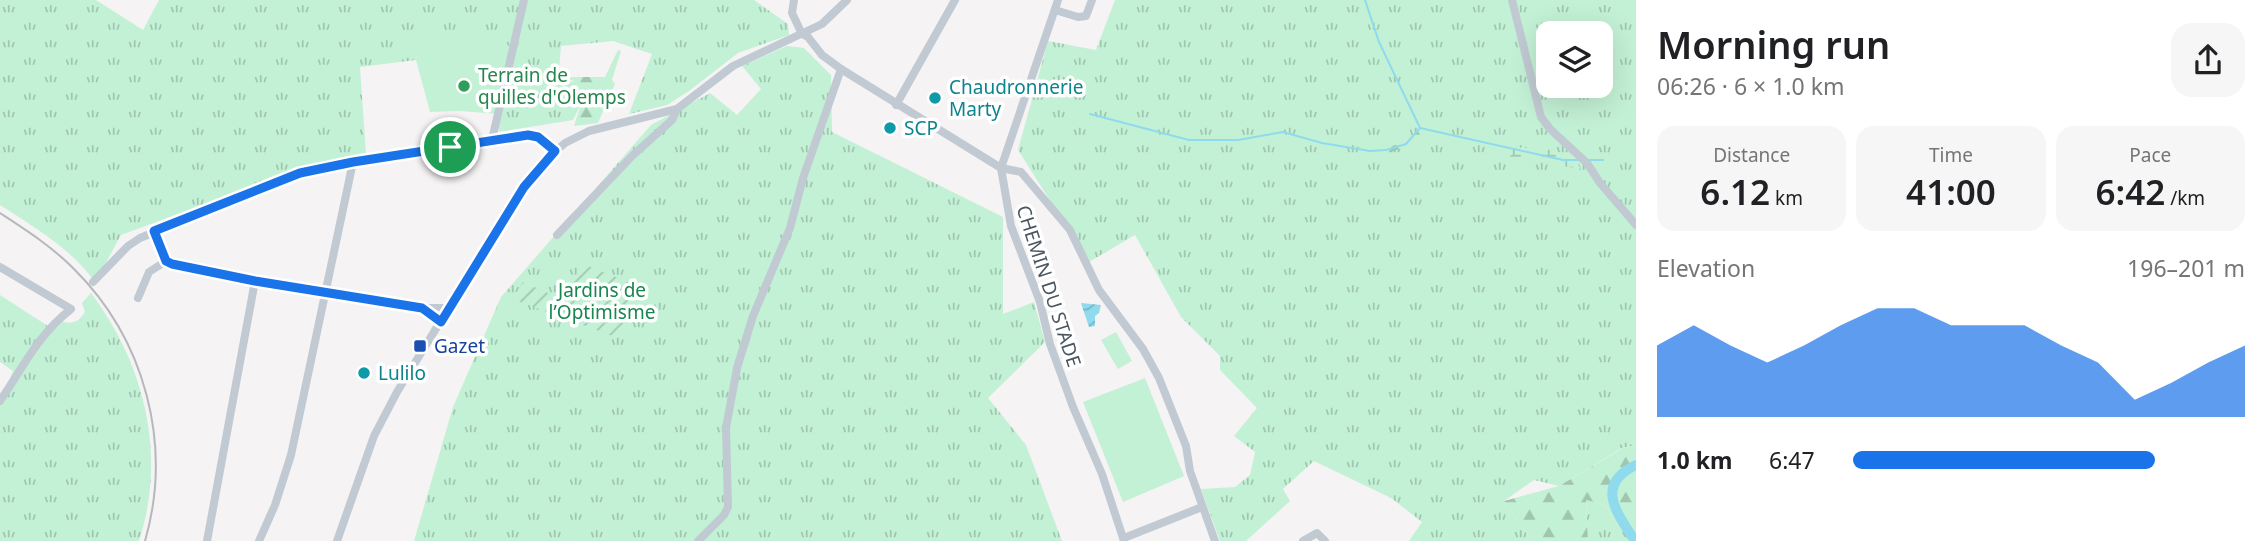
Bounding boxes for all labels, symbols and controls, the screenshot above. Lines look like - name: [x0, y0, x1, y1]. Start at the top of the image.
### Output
- text: Morning run: [1657, 18, 1890, 70]
- map controls: [1536, 21, 1613, 98]
- button: layers: [1536, 21, 1613, 98]
- button: share: [2171, 23, 2245, 97]
- place label: Terrain de quilles d'Olemps: [478, 62, 626, 110]
- text: 06:26 · 6 × 1.0 km: [1657, 70, 1844, 102]
- place label: Chaudronnerie Marty: [949, 74, 1083, 122]
- marker: Terrain de quilles d'Olemps: [456, 78, 472, 94]
- marker: Chaudronnerie Marty: [927, 90, 943, 106]
- place label: SCP: [904, 115, 938, 141]
- pin: [420, 117, 480, 177]
- marker: SCP: [882, 120, 898, 136]
- icon: arrive: [431, 128, 469, 166]
- text: Distance: [1713, 142, 1790, 168]
- text: Time: [1929, 142, 1973, 168]
- text: Pace: [2129, 142, 2171, 168]
- text: 6.12: [1700, 168, 1770, 215]
- text: 41:00: [1906, 168, 1996, 215]
- text: 6:42: [2095, 168, 2165, 215]
- text: km: [1770, 185, 1803, 211]
- text: /km: [2165, 185, 2205, 211]
- street label: CHEMIN DU STADE: [1011, 202, 1087, 370]
- text: Elevation: [1657, 252, 1755, 284]
- text: 196–201 m: [2127, 252, 2245, 284]
- park label: Jardins de l’Optimisme: [549, 277, 655, 325]
- place label: Gazet: [434, 333, 485, 359]
- marker: Gazet: [412, 338, 428, 354]
- place label: Lulilo: [378, 360, 426, 386]
- marker: Lulilo: [356, 365, 372, 381]
- text: 1.0 km: [1657, 444, 1732, 476]
- text: 6:47: [1769, 444, 1815, 476]

